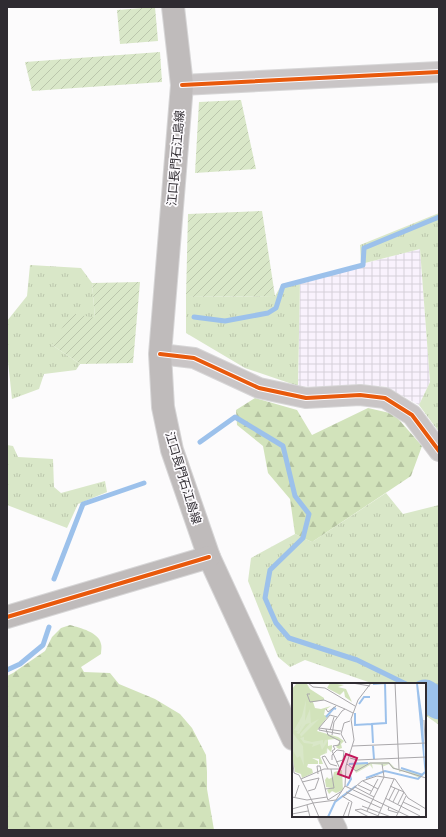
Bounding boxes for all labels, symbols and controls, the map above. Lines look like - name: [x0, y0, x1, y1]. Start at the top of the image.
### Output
- street label: 江口長門石江島線: [163, 109, 188, 207]
- street label: 江口長門石江島線: [161, 429, 206, 526]
- inset map: [292, 683, 426, 817]

